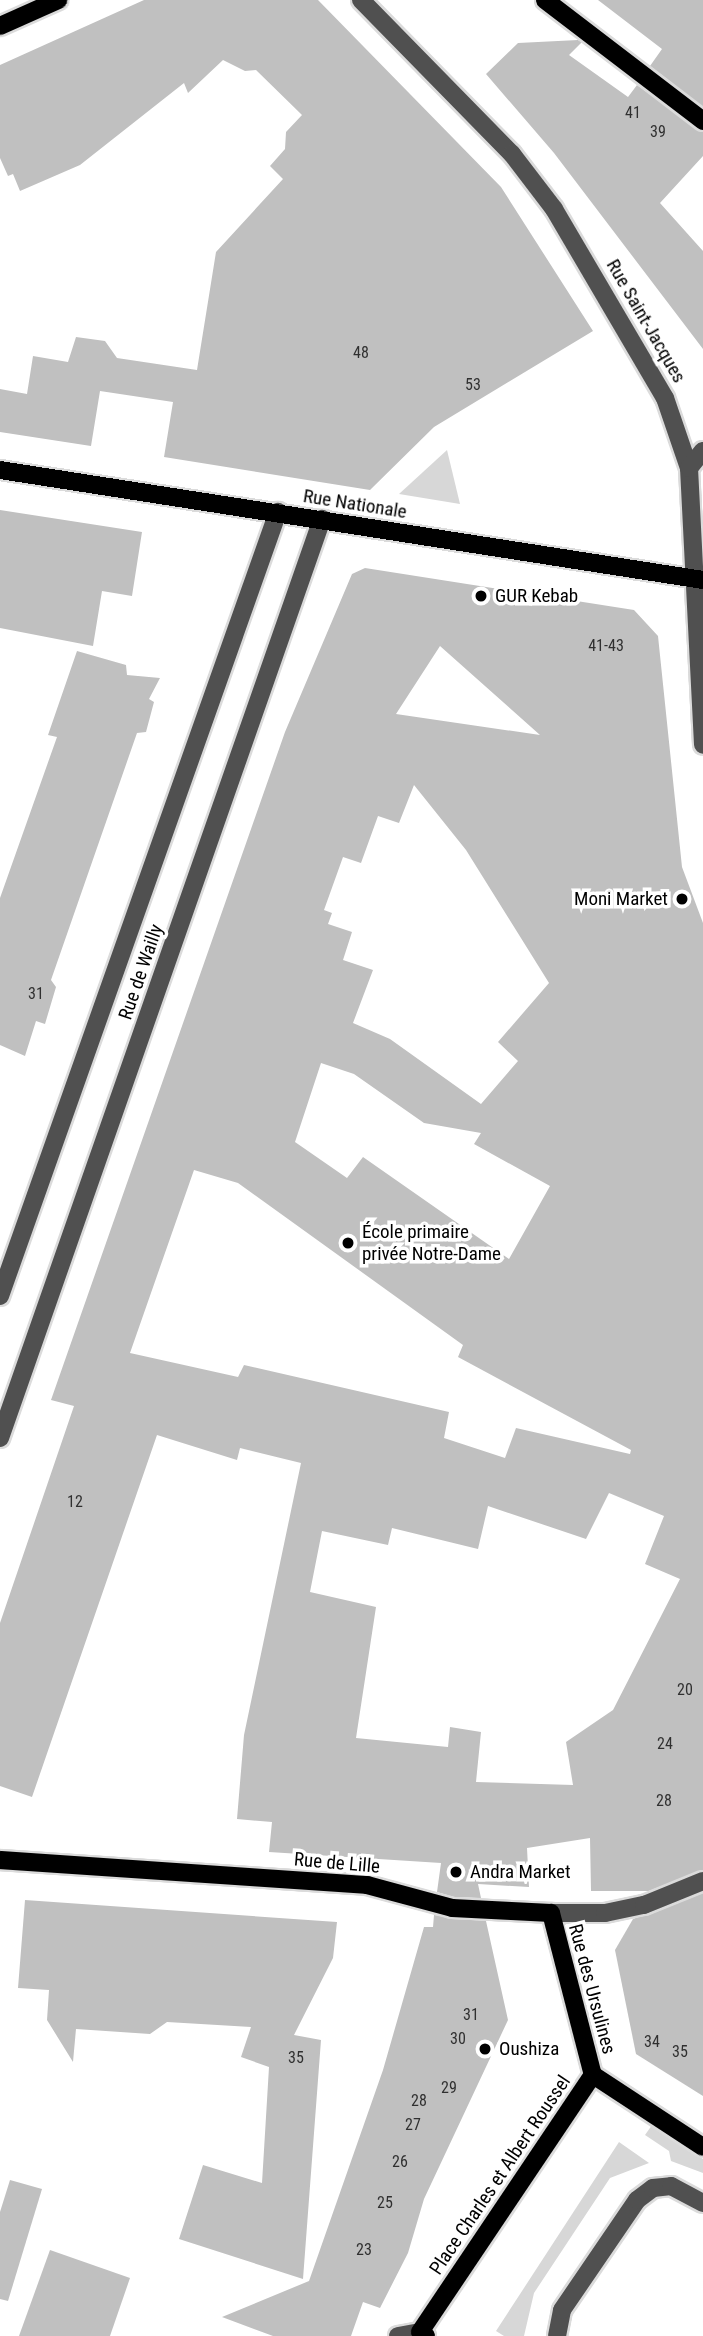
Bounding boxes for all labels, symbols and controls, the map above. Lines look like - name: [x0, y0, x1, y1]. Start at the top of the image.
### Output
- house number: 41: [625, 103, 641, 123]
- house number: 39: [650, 122, 666, 142]
- street label: Rue Saint-Jacques: [601, 255, 691, 387]
- house number: 48: [353, 343, 369, 363]
- house number: 53: [465, 375, 481, 395]
- street label: Rue Nationale: [302, 485, 408, 523]
- place label: GUR Kebab: [495, 585, 578, 607]
- marker: GUR Kebab: [473, 588, 489, 604]
- house number: 41-43: [588, 636, 624, 656]
- place label: Moni Market: [574, 888, 668, 910]
- marker: Moni Market: [674, 891, 690, 907]
- street label: Rue de Wailly: [114, 921, 168, 1023]
- house number: 31: [28, 984, 44, 1004]
- place label: École primaire privée Notre-Dame: [362, 1221, 501, 1265]
- marker: École primaire privée Notre-Dame: [340, 1235, 356, 1251]
- house number: 12: [67, 1492, 83, 1512]
- house number: 20: [677, 1680, 693, 1700]
- house number: 24: [657, 1734, 673, 1754]
- house number: 28: [656, 1791, 672, 1811]
- street label: Rue de Lille: [293, 1848, 381, 1878]
- place label: Andra Market: [470, 1861, 571, 1883]
- marker: Andra Market: [448, 1864, 464, 1880]
- street label: Rue des Ursulines: [564, 1921, 620, 2057]
- house number: 31: [463, 2005, 479, 2025]
- house number: 30: [450, 2029, 466, 2049]
- house number: 34: [644, 2032, 660, 2052]
- place label: Oushiza: [499, 2038, 559, 2060]
- marker: Oushiza: [477, 2041, 493, 2057]
- house number: 35: [672, 2042, 688, 2062]
- house number: 35: [288, 2048, 304, 2068]
- street label: Place Charles et Albert Roussel: [425, 2071, 575, 2279]
- house number: 29: [441, 2078, 457, 2098]
- house number: 28: [411, 2091, 427, 2111]
- house number: 27: [405, 2115, 421, 2135]
- house number: 26: [392, 2152, 408, 2172]
- house number: 25: [377, 2193, 393, 2213]
- house number: 23: [356, 2240, 372, 2260]

